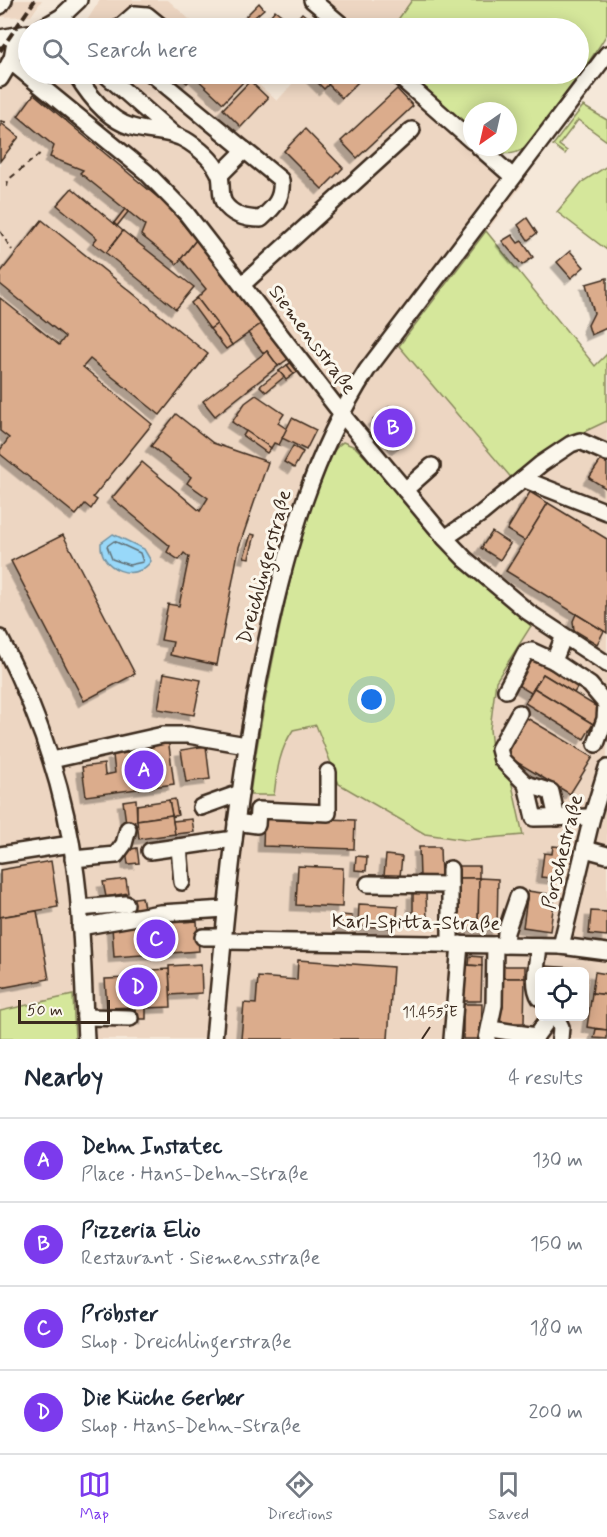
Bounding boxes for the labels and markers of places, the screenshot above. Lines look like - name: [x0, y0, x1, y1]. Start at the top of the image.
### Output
- pin: B: [374, 406, 412, 450]
- pin: A: [124, 748, 164, 792]
- pin: C: [136, 916, 176, 962]
- pin: D: [118, 964, 158, 1010]

